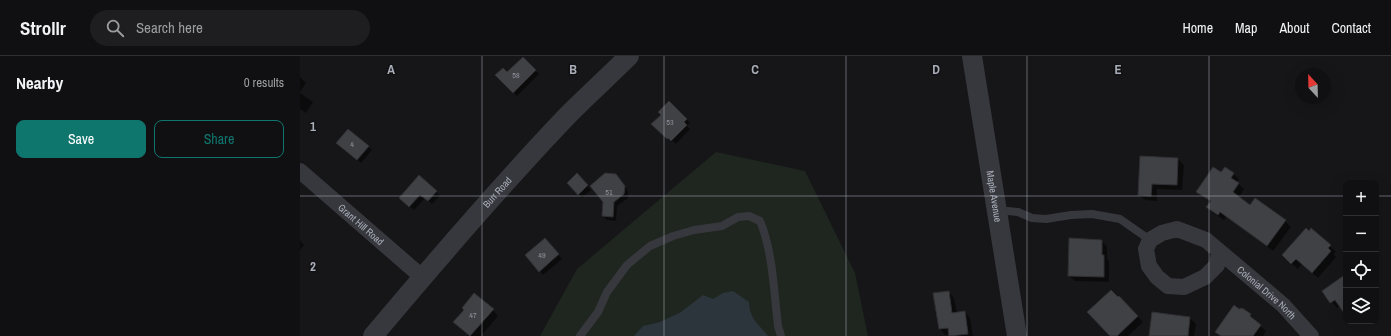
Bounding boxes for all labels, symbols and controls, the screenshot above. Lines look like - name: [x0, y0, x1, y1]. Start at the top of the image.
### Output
- search box: [90, 10, 370, 46]
- text: Strollr: [20, 15, 66, 41]
- icon: search: [104, 17, 126, 39]
- text: Search here: [136, 17, 203, 38]
- text: Home: [1182, 19, 1213, 37]
- text: Map: [1235, 19, 1257, 37]
- text: About: [1279, 19, 1309, 37]
- text: Contact: [1331, 19, 1371, 37]
- text: A: [387, 61, 395, 78]
- text: B: [569, 61, 577, 78]
- text: C: [751, 61, 759, 78]
- text: D: [932, 61, 940, 78]
- text: E: [1114, 61, 1122, 78]
- north arrow: [1295, 68, 1331, 104]
- house number: 58: [512, 70, 520, 80]
- text: Nearby: [16, 71, 63, 94]
- text: 0 results: [244, 74, 284, 91]
- house number: 53: [666, 117, 674, 127]
- text: 1: [310, 118, 316, 135]
- button: Save: [16, 120, 146, 158]
- button: Share: [154, 120, 284, 158]
- house number: 4: [350, 139, 354, 149]
- street label: Maple Avenue: [984, 170, 1005, 223]
- street label: Burr Road: [480, 174, 514, 210]
- map controls: [1343, 180, 1379, 324]
- button: +: [1343, 180, 1379, 216]
- house number: 51: [605, 187, 613, 197]
- street label: Grant Hill Road: [336, 201, 387, 248]
- button: −: [1343, 216, 1379, 252]
- house number: 49: [538, 250, 546, 260]
- button: locate: [1343, 252, 1379, 288]
- text: 2: [310, 258, 316, 275]
- street label: Colonial Drive North: [1235, 263, 1299, 322]
- button: layers: [1343, 288, 1379, 324]
- house number: 47: [469, 310, 477, 320]

